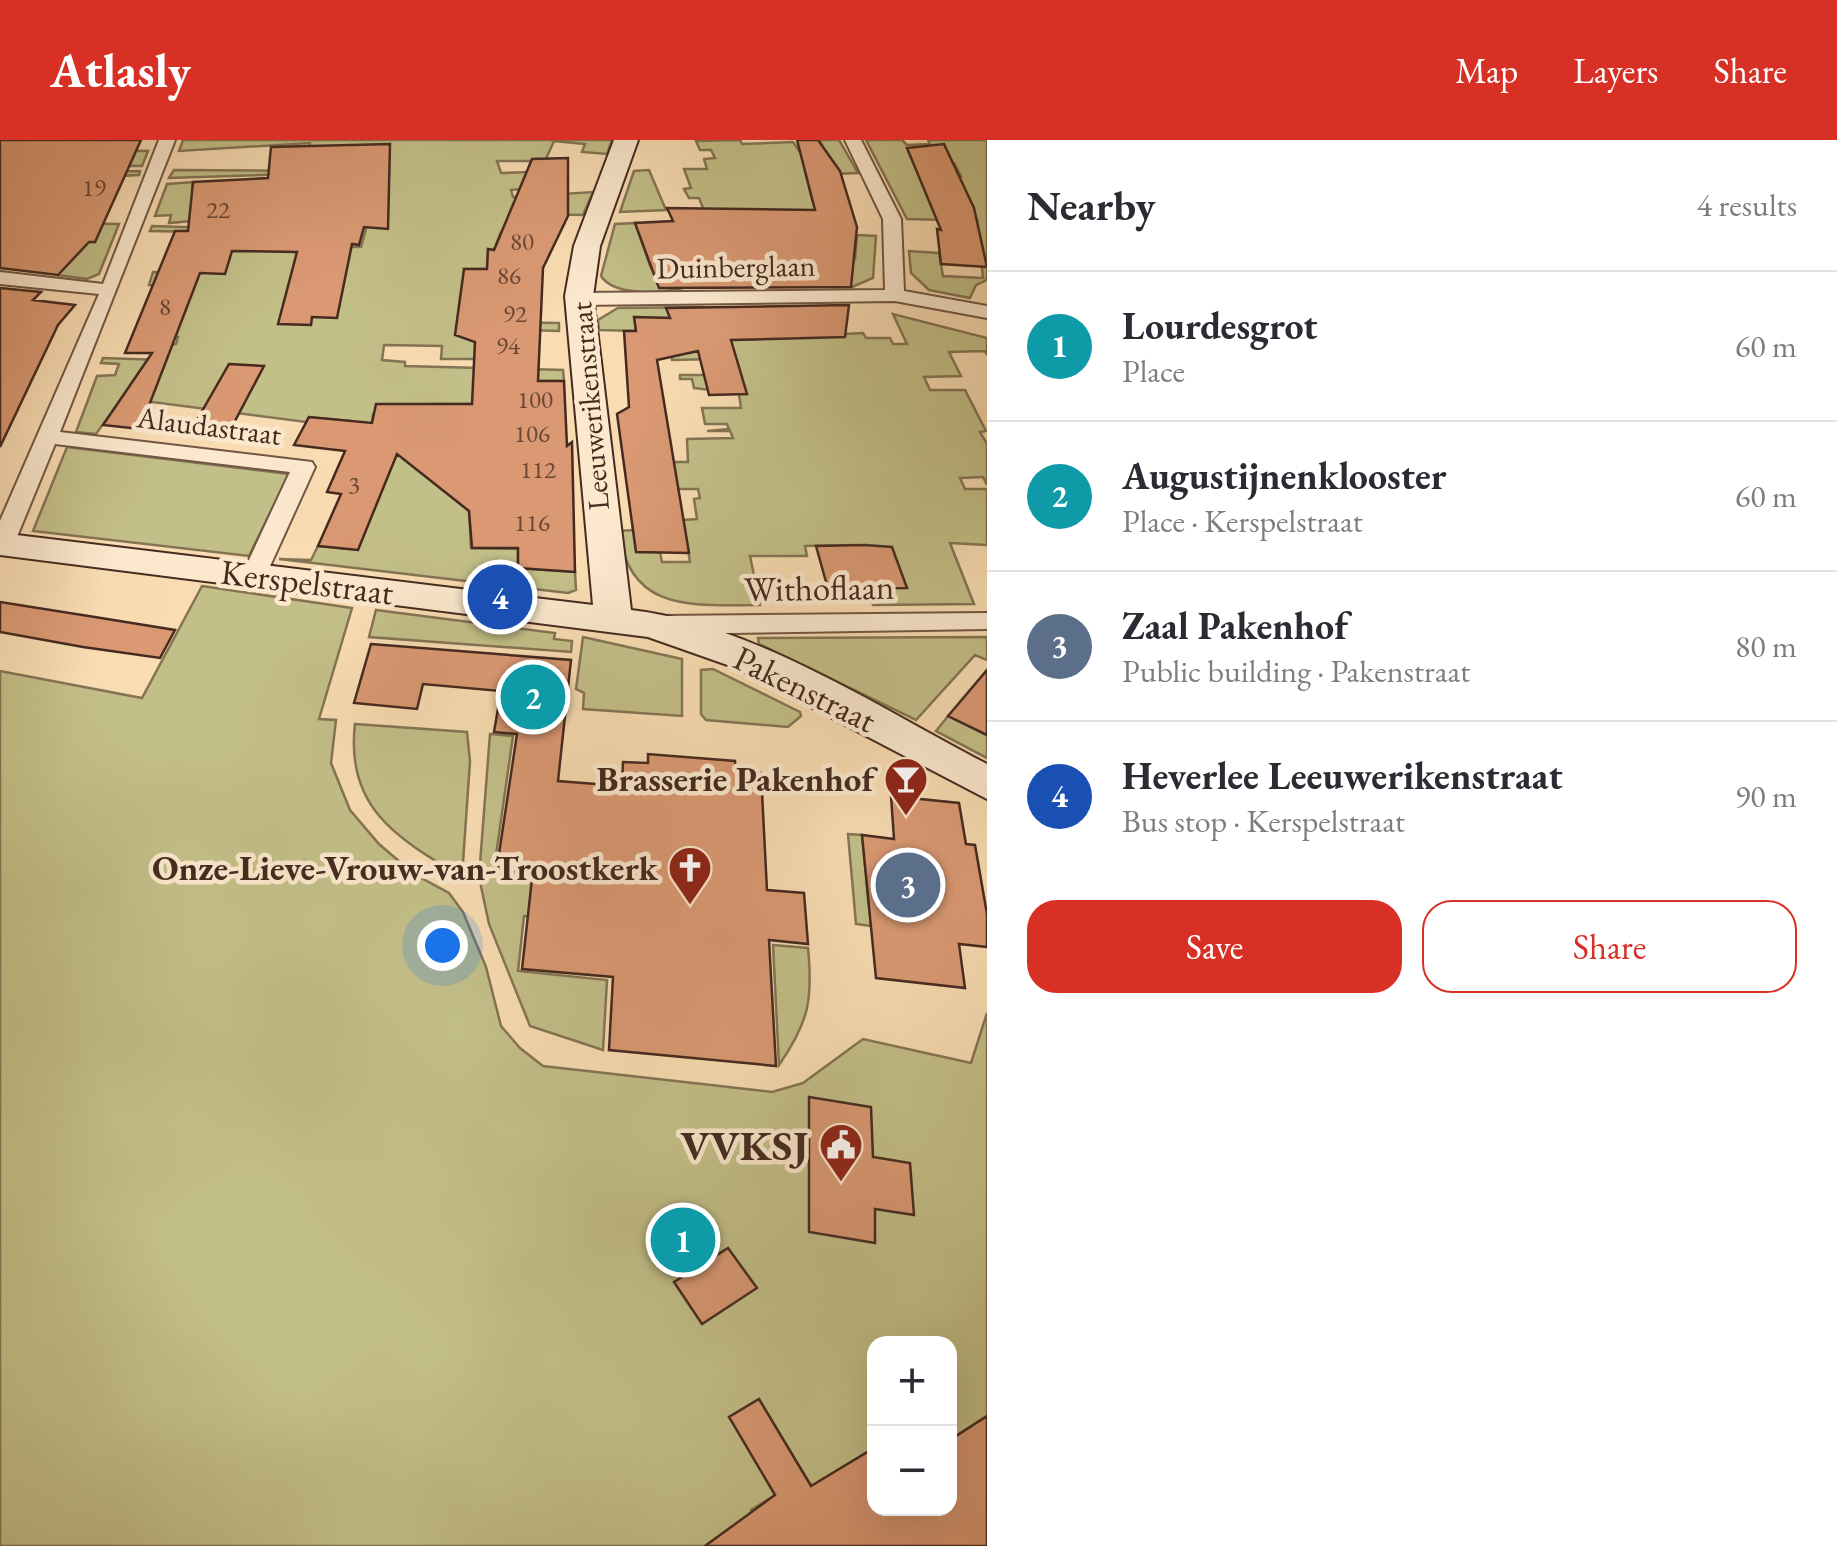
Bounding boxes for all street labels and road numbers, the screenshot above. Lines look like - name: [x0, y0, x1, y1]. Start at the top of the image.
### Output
- street label: Duinberglaan: [656, 246, 816, 287]
- street label: Leeuwerikenstraat: [561, 299, 618, 512]
- street label: Alaudastraat: [134, 397, 284, 454]
- street label: Kerspelstraat: [218, 549, 396, 614]
- street label: Withoflaan: [743, 564, 895, 611]
- street label: Pakenstraat: [727, 635, 884, 742]

